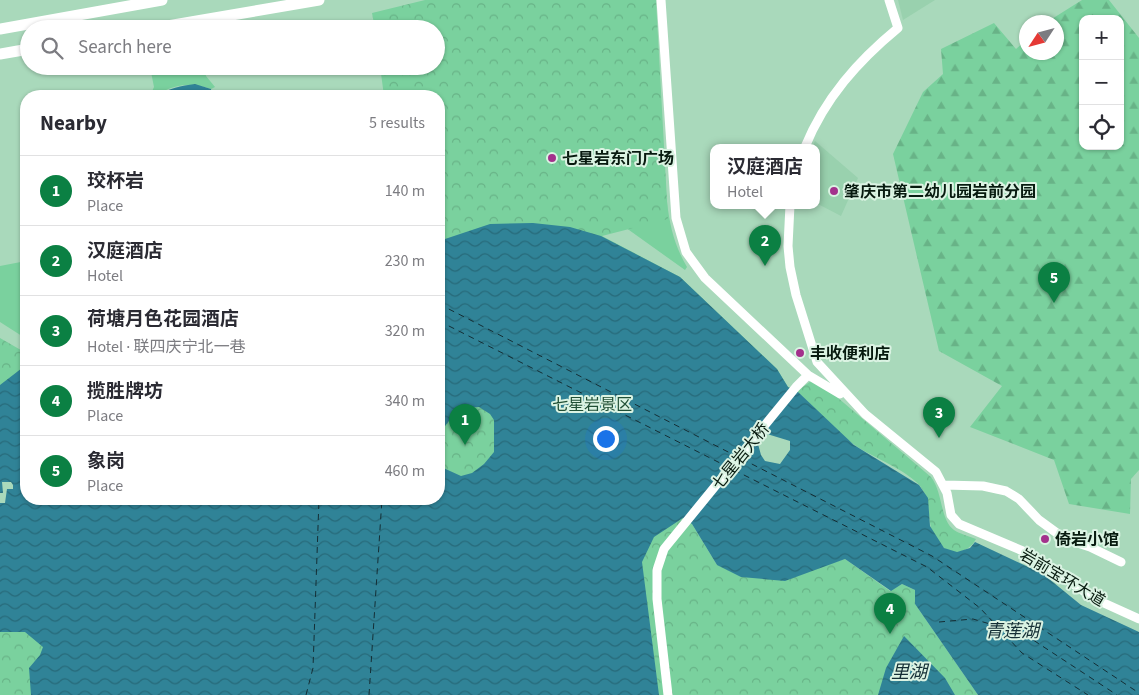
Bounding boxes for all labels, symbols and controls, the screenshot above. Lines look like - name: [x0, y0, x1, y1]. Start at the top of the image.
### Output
- north arrow: [1019, 15, 1064, 60]
- map controls: [1079, 15, 1124, 150]
- button: +: [1079, 15, 1124, 60]
- search box: [20, 20, 445, 75]
- icon: search: [38, 34, 66, 62]
- text: Search here: [78, 34, 172, 61]
- button: −: [1079, 60, 1124, 105]
- button: locate: [1079, 105, 1124, 150]
- text: Nearby: [40, 108, 107, 138]
- text: 5 results: [369, 112, 425, 134]
- popup: [710, 144, 820, 209]
- place label: 七星岩东门广场: [562, 148, 674, 170]
- marker: 七星岩东门广场: [546, 152, 558, 164]
- text: 汉庭酒店: [727, 154, 803, 181]
- text: 珓杯岩: [87, 168, 144, 195]
- text: 1: [52, 180, 60, 202]
- text: 140 m: [385, 180, 425, 202]
- text: Hotel: [727, 181, 763, 203]
- place label: 肇庆市第二幼儿园岩前分园: [844, 181, 1036, 203]
- marker: 肇庆市第二幼儿园岩前分园: [828, 185, 840, 197]
- text: Place: [87, 195, 123, 217]
- pin: 2: [749, 225, 781, 266]
- text: 汉庭酒店: [87, 238, 163, 265]
- text: 2: [52, 250, 60, 272]
- text: 230 m: [385, 250, 425, 272]
- pin: 5: [1038, 262, 1070, 303]
- text: Hotel: [87, 265, 123, 287]
- text: 荷塘月色花园酒店: [87, 306, 239, 333]
- text: 3: [52, 320, 60, 342]
- text: 320 m: [385, 320, 425, 342]
- text: Hotel · 联四庆宁北一巷: [87, 336, 245, 358]
- place label: 丰收便利店: [810, 343, 890, 365]
- marker: 丰收便利店: [794, 347, 806, 359]
- text: 揽胜牌坊: [87, 378, 163, 405]
- text: 4: [52, 390, 60, 412]
- text: 340 m: [385, 390, 425, 412]
- park label: 七星岩景区: [552, 394, 632, 416]
- pin: 3: [923, 397, 955, 438]
- pin: 1: [449, 404, 481, 445]
- text: Place: [87, 405, 123, 427]
- street label: 七星岩大桥: [707, 419, 775, 495]
- your location: [593, 426, 619, 452]
- text: 象岗: [87, 448, 125, 475]
- text: 5: [52, 460, 60, 482]
- text: 460 m: [385, 460, 425, 482]
- text: Place: [87, 475, 123, 497]
- place label: 倚岩小馆: [1055, 529, 1119, 551]
- marker: 倚岩小馆: [1039, 533, 1051, 545]
- street label: 岩前宝环大道: [1016, 544, 1109, 612]
- pin: 4: [874, 593, 906, 634]
- water label: 青莲湖: [985, 619, 1042, 644]
- water label: 里湖: [891, 660, 930, 685]

